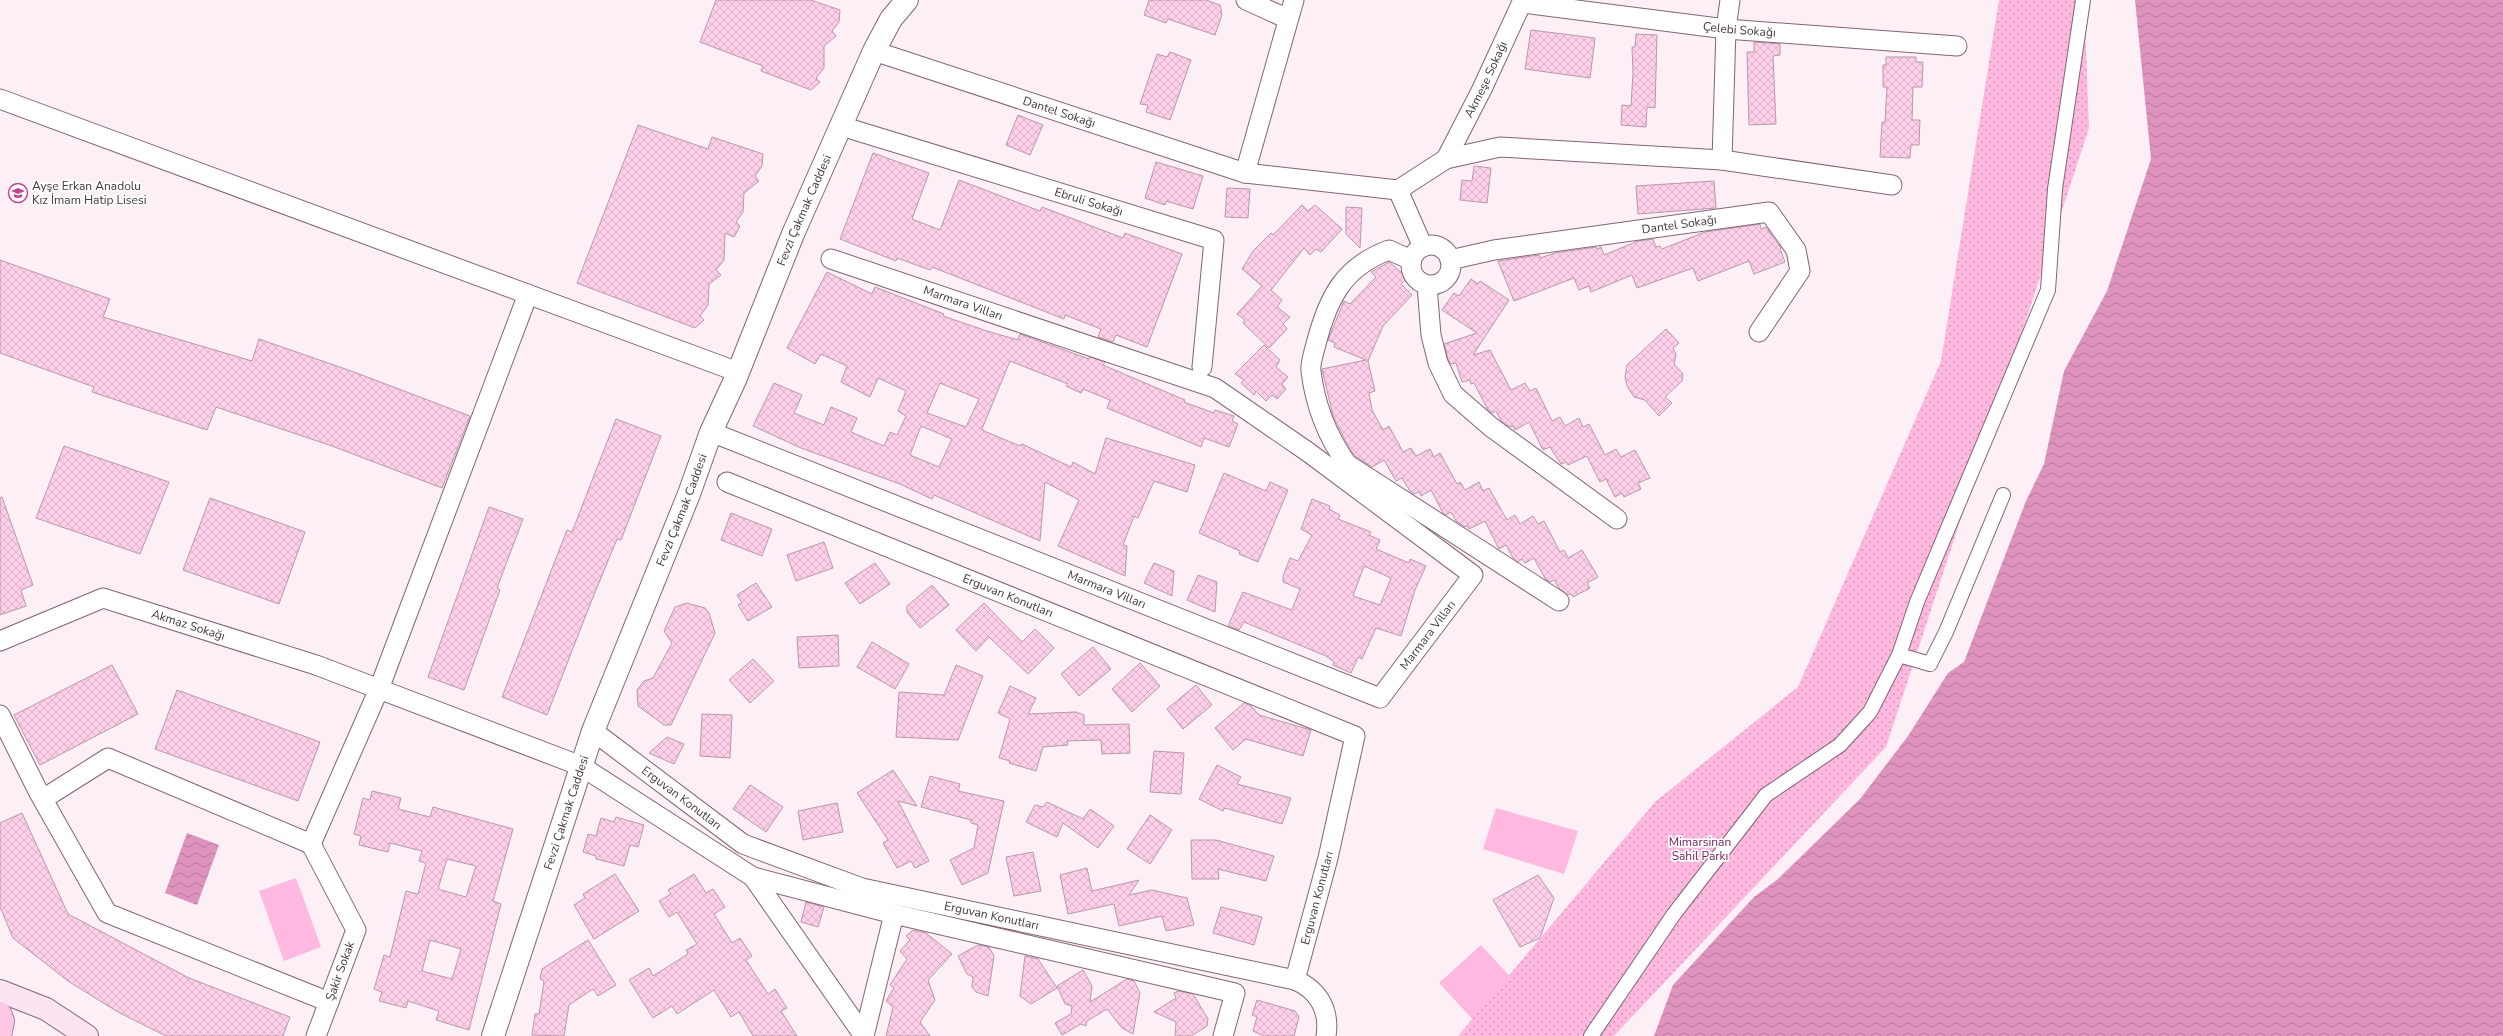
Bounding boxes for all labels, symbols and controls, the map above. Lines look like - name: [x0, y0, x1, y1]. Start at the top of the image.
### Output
- street label: Çelebi Sokağı: [1702, 18, 1776, 41]
- street label: Akmeşe Sokağı: [1461, 39, 1511, 120]
- street label: Dantel Sokağı: [1021, 93, 1098, 131]
- street label: Fevzi Çakmak Caddesi: [773, 152, 835, 268]
- place label: Ayşe Erkan Anadolu Kız İmam Hatip Lisesi: [32, 178, 147, 208]
- school or university icon: Ayşe Erkan Anadolu Kız İmam Hatip Lisesi: [7, 182, 29, 204]
- street label: Ebruli Sokağı: [1053, 184, 1125, 220]
- street label: Dantel Sokağı: [1641, 211, 1718, 238]
- street label: Marmara Vilları: [921, 282, 1005, 324]
- street label: Fevzi Çakmak Caddesi: [653, 452, 711, 569]
- street label: Marmara Vilları: [1065, 567, 1148, 612]
- street label: Erguvan Konutları: [960, 570, 1056, 621]
- street label: Marmara Vilları: [1396, 597, 1459, 673]
- street label: Akmaz Sokağı: [149, 606, 227, 644]
- street label: Fevzi Çakmak Caddesi: [540, 753, 592, 872]
- street label: Erguvan Konutları: [638, 762, 725, 833]
- park label: Mimarsinan Sahil Parkı: [1669, 834, 1731, 864]
- street label: Erguvan Konutları: [1297, 850, 1337, 946]
- street label: Erguvan Konutları: [943, 898, 1040, 933]
- street label: Şakir Sokak: [322, 938, 359, 1003]

